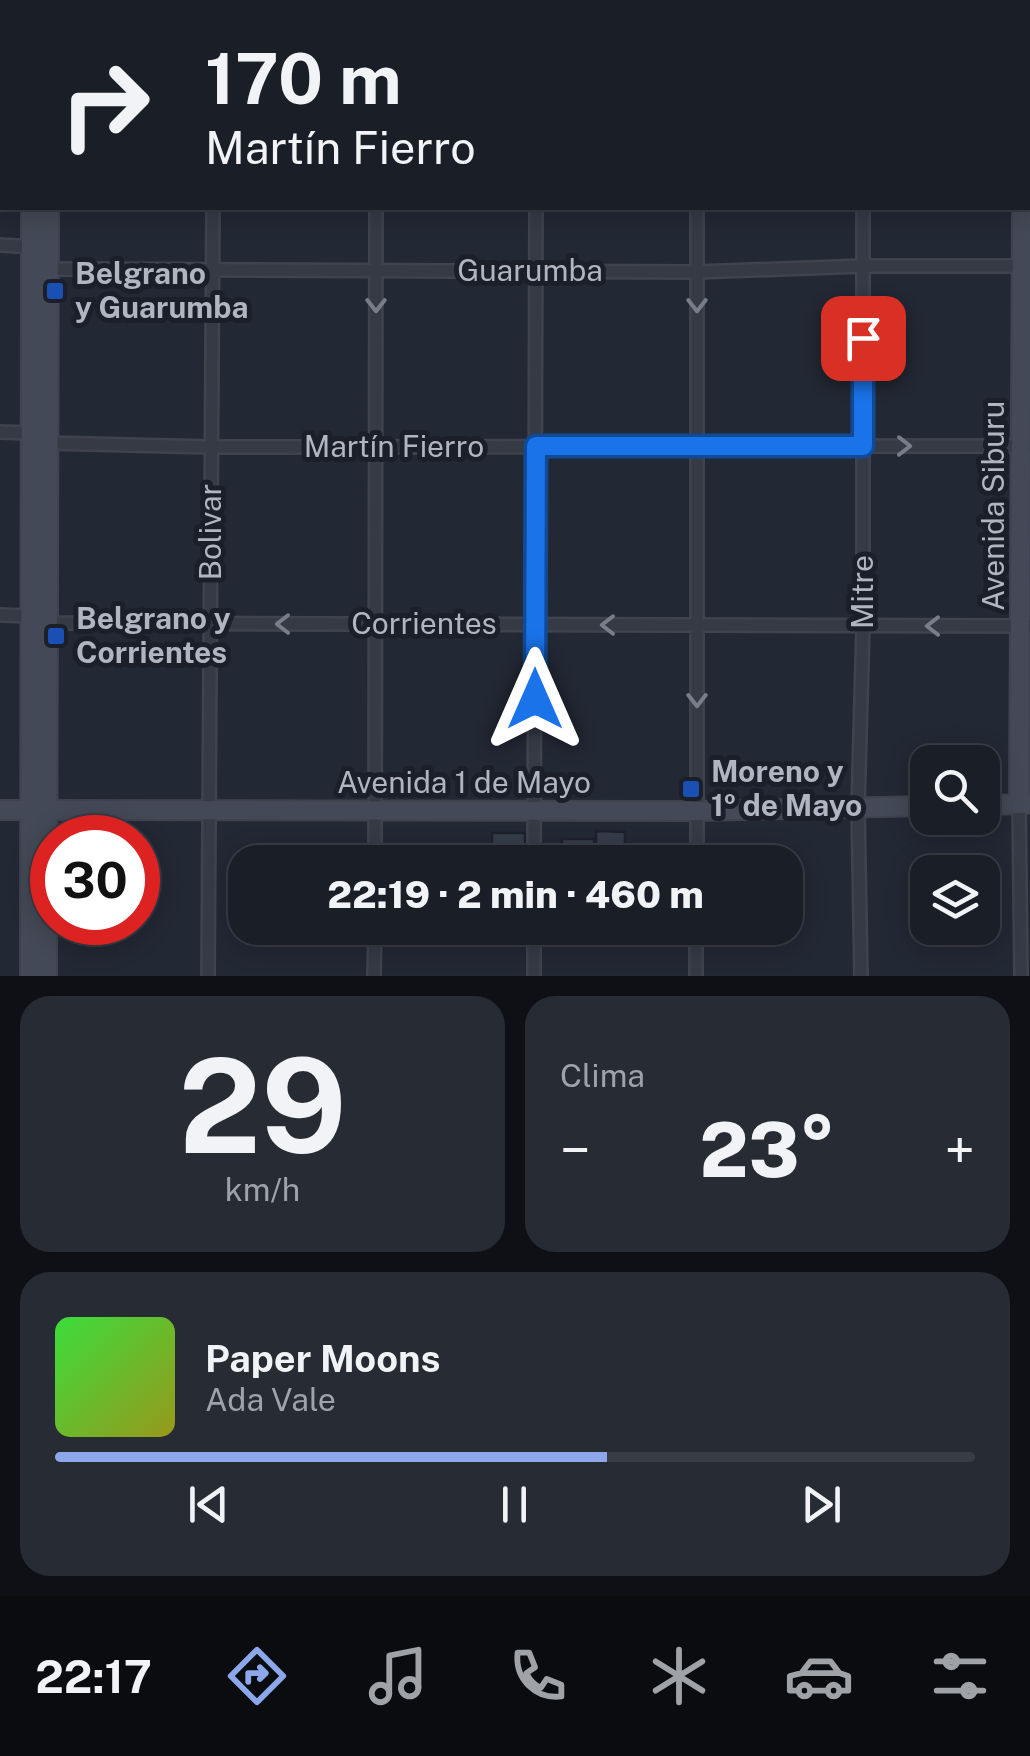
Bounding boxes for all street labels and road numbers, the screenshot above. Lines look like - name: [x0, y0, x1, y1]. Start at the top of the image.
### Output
- street label: Guarumba: [457, 252, 603, 288]
- street label: Avenida Siburu: [975, 401, 1011, 611]
- street label: Martín Fierro: [304, 428, 484, 464]
- street label: Bolivar: [192, 484, 228, 580]
- street label: Mitre: [844, 555, 880, 629]
- street label: Corrientes: [351, 605, 497, 641]
- street label: Avenida 1 de Mayo: [337, 764, 591, 800]

